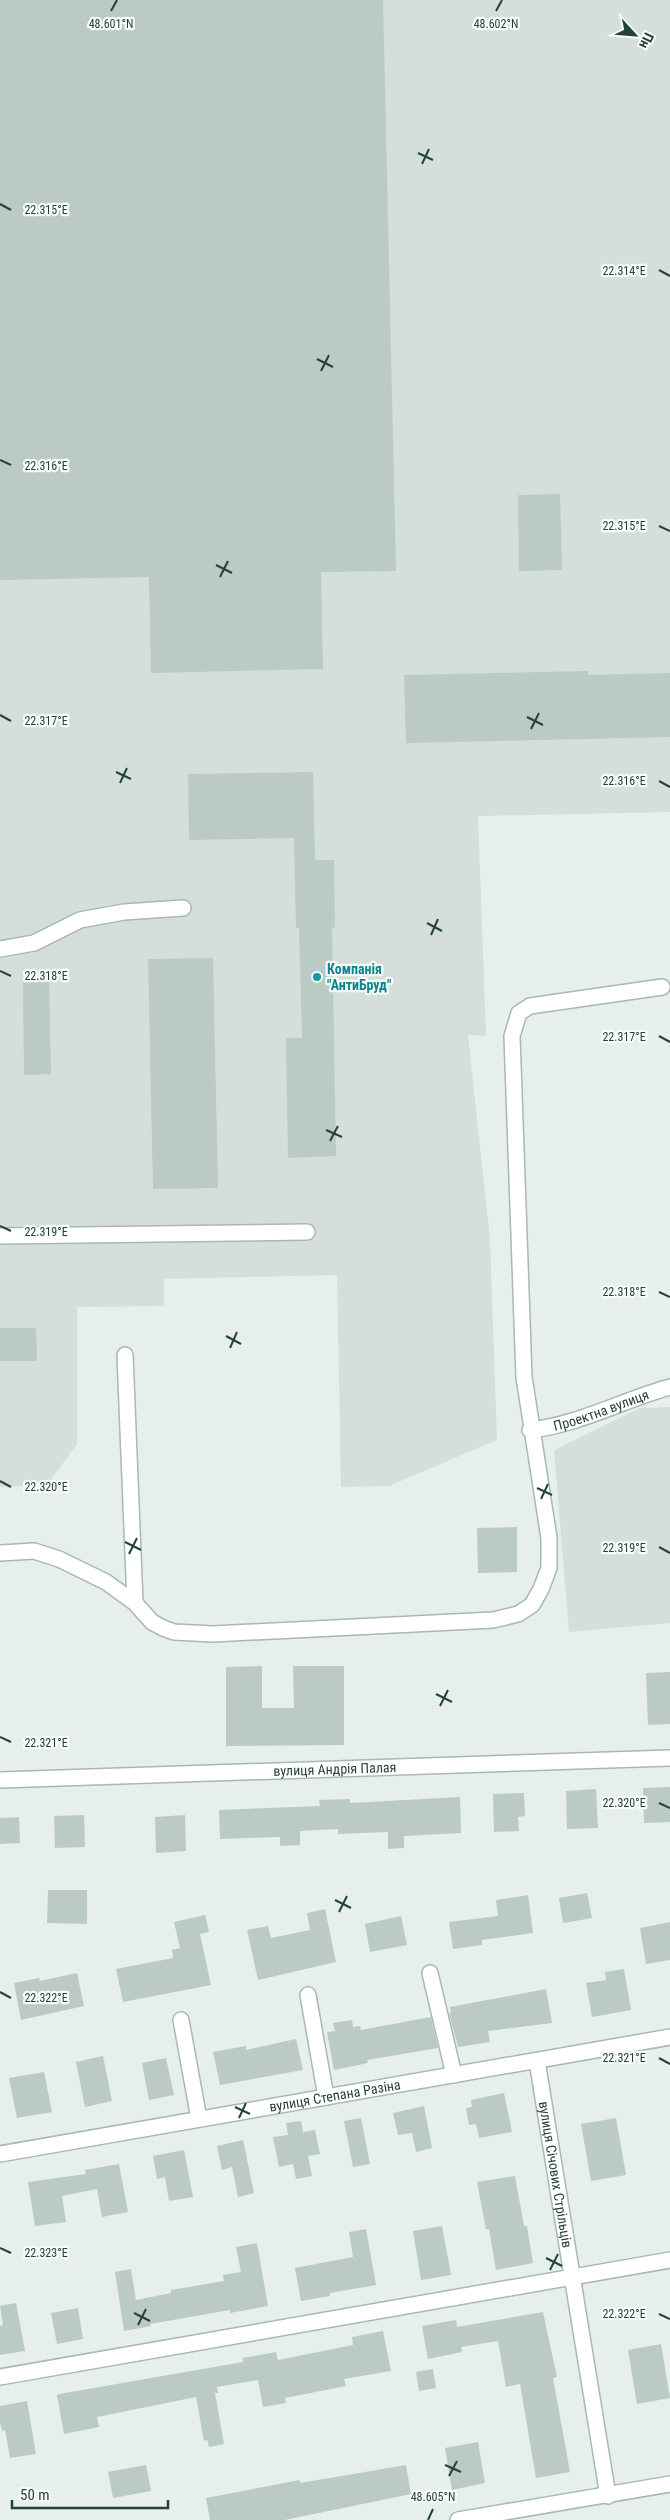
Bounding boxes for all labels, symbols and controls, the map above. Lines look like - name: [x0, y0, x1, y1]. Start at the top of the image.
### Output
- north arrow: [610, 10, 660, 60]
- text: 48.601°N: [89, 17, 133, 31]
- text: 48.602°N: [474, 17, 518, 31]
- text: Пн: [636, 30, 657, 51]
- text: 22.315°E: [24, 203, 68, 217]
- text: 22.314°E: [602, 264, 646, 278]
- text: 22.316°E: [24, 459, 68, 473]
- text: 22.315°E: [602, 519, 646, 533]
- text: 22.317°E: [24, 714, 68, 728]
- text: 22.316°E: [602, 774, 646, 788]
- place label: Компанія "АнтиБруд": [327, 961, 392, 993]
- text: 22.318°E: [24, 969, 68, 983]
- marker: Компанія "АнтиБруд": [311, 971, 323, 983]
- text: 22.317°E: [602, 1030, 646, 1044]
- text: 22.319°E: [24, 1225, 68, 1239]
- text: 22.318°E: [602, 1285, 646, 1299]
- street label: Проектна вулиця: [552, 1386, 651, 1434]
- text: 22.320°E: [24, 1480, 68, 1494]
- text: 22.319°E: [602, 1541, 646, 1555]
- text: 22.321°E: [24, 1736, 68, 1750]
- street label: вулиця Андрія Палая: [273, 1759, 397, 1779]
- text: 22.320°E: [602, 1796, 646, 1810]
- text: 22.322°E: [24, 1991, 68, 2005]
- text: 22.321°E: [602, 2051, 646, 2065]
- street label: вулиця Степана Разіна: [268, 2076, 402, 2115]
- street label: вулиця Січових Стрільців: [536, 2100, 575, 2249]
- text: 22.323°E: [24, 2246, 68, 2260]
- text: 22.322°E: [602, 2307, 646, 2321]
- scale bar: [12, 2478, 169, 2510]
- text: 50 m: [20, 2486, 50, 2504]
- text: 48.605°N: [411, 2490, 455, 2504]

